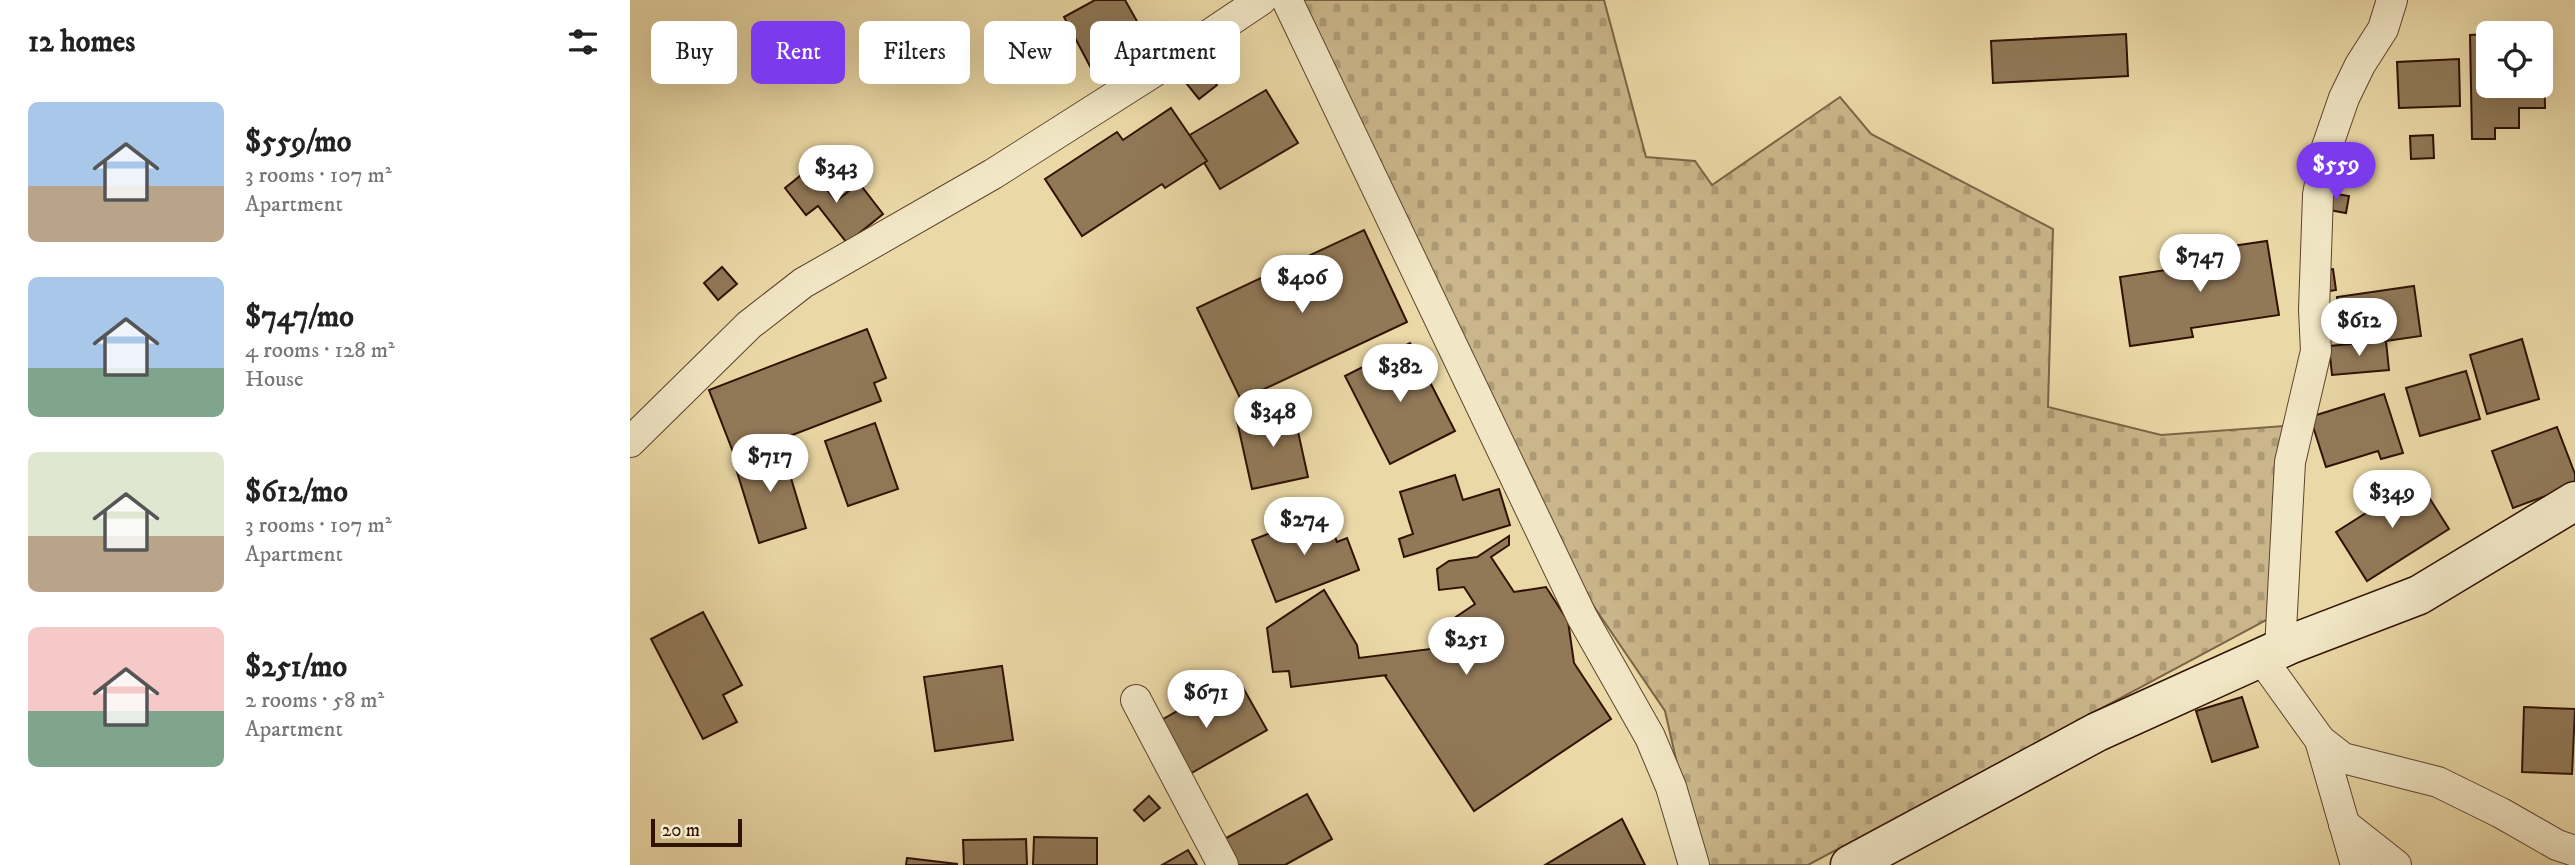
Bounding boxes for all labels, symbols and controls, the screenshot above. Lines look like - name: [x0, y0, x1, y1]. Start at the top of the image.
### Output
- chip: Buy: [651, 21, 737, 84]
- chip: Rent: [751, 21, 845, 84]
- chip: Filters: [859, 21, 970, 84]
- chip: New: [984, 21, 1076, 84]
- chip: Apartment: [1090, 21, 1240, 84]
- map controls: [2476, 21, 2553, 98]
- button: locate: [2476, 21, 2553, 98]
- icon: filters: [564, 23, 602, 61]
- text: 12 homes: [28, 24, 135, 61]
- text: $559/mo: [245, 124, 351, 161]
- icon: home: [84, 130, 168, 214]
- pin: $559: [2295, 142, 2377, 202]
- pin: $343: [795, 146, 877, 205]
- text: $559: [2313, 150, 2359, 179]
- text: $343: [815, 153, 857, 182]
- text: 3 rooms · 107 m²: [245, 161, 392, 190]
- text: Apartment: [245, 190, 343, 219]
- pin: $747: [2159, 234, 2241, 294]
- text: $747: [2176, 242, 2224, 271]
- pin: $406: [1261, 256, 1343, 315]
- text: $406: [1277, 263, 1327, 292]
- pin: $612: [2318, 298, 2400, 358]
- text: $747/mo: [245, 299, 354, 336]
- icon: home: [84, 305, 168, 389]
- text: $612: [2337, 306, 2381, 335]
- text: 4 rooms · 128 m²: [245, 336, 395, 365]
- pin: $382: [1359, 344, 1441, 404]
- text: $382: [1378, 352, 1422, 381]
- text: House: [245, 365, 303, 394]
- pin: $348: [1232, 390, 1314, 449]
- text: $348: [1250, 397, 1296, 426]
- pin: $717: [729, 434, 811, 494]
- text: $717: [747, 442, 793, 471]
- pin: $349: [2351, 470, 2433, 530]
- text: $612/mo: [245, 474, 348, 511]
- text: $349: [2369, 478, 2415, 507]
- icon: home: [84, 480, 168, 564]
- pin: $274: [1263, 498, 1345, 557]
- text: $274: [1280, 505, 1328, 534]
- text: 3 rooms · 107 m²: [245, 511, 392, 540]
- text: Apartment: [245, 540, 343, 569]
- pin: $251: [1425, 618, 1507, 677]
- text: $251: [1444, 625, 1488, 654]
- text: $251/mo: [245, 649, 347, 686]
- icon: home: [84, 655, 168, 739]
- pin: $671: [1165, 670, 1247, 730]
- text: $671: [1183, 678, 1229, 707]
- text: 2 rooms · 58 m²: [245, 686, 384, 715]
- text: Apartment: [245, 715, 343, 744]
- scale bar: [651, 816, 742, 848]
- text: 20 m: [662, 819, 700, 842]

